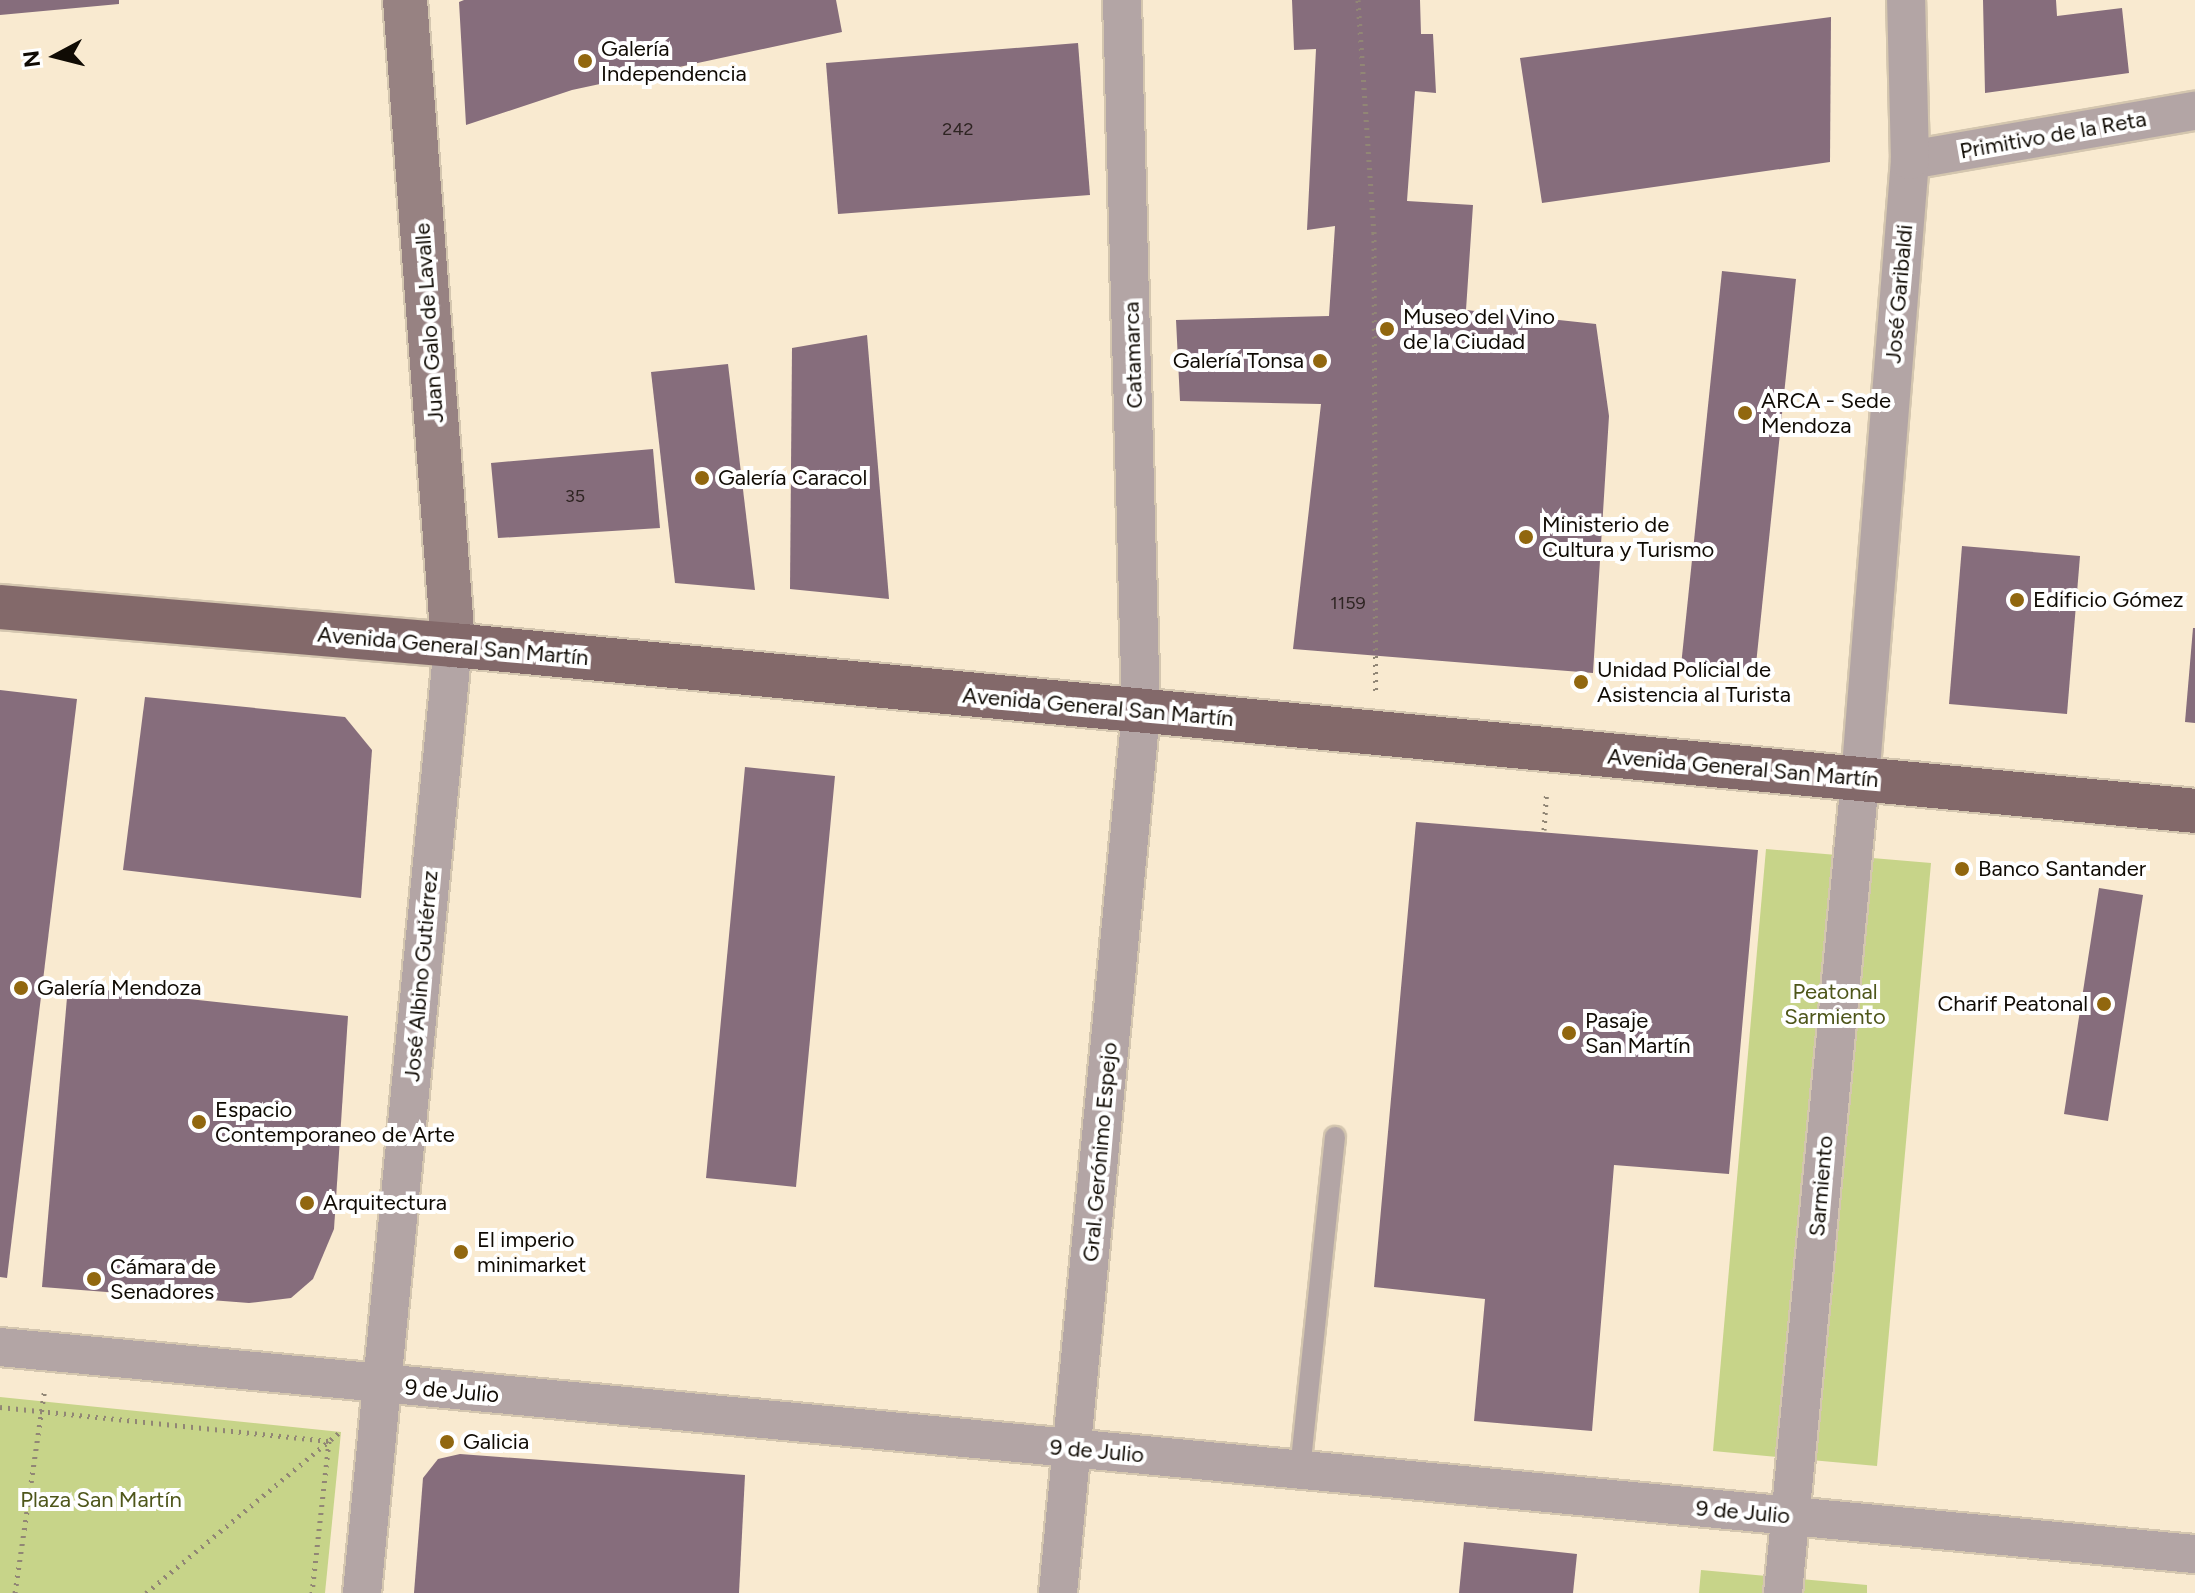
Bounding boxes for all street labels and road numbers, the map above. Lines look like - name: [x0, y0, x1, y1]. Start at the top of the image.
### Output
- street label: Primitivo de la Reta: [1958, 106, 2148, 164]
- street label: Juan Galo de Lavalle: [409, 222, 449, 424]
- street label: José Garibaldi: [1880, 223, 1918, 365]
- street label: Catamarca: [1118, 301, 1148, 409]
- street label: Avenida General San Martín: [316, 621, 590, 671]
- street label: Avenida General San Martín: [961, 682, 1235, 732]
- street label: Avenida General San Martín: [1606, 743, 1880, 793]
- street label: José Albino Gutiérrez: [399, 869, 443, 1083]
- street label: Gral. Gerónimo Espejo: [1077, 1041, 1123, 1263]
- street label: Sarmiento: [1803, 1134, 1839, 1238]
- street label: 9 de Julio: [404, 1374, 500, 1408]
- street label: 9 de Julio: [1049, 1434, 1145, 1468]
- street label: 9 de Julio: [1695, 1495, 1791, 1529]

